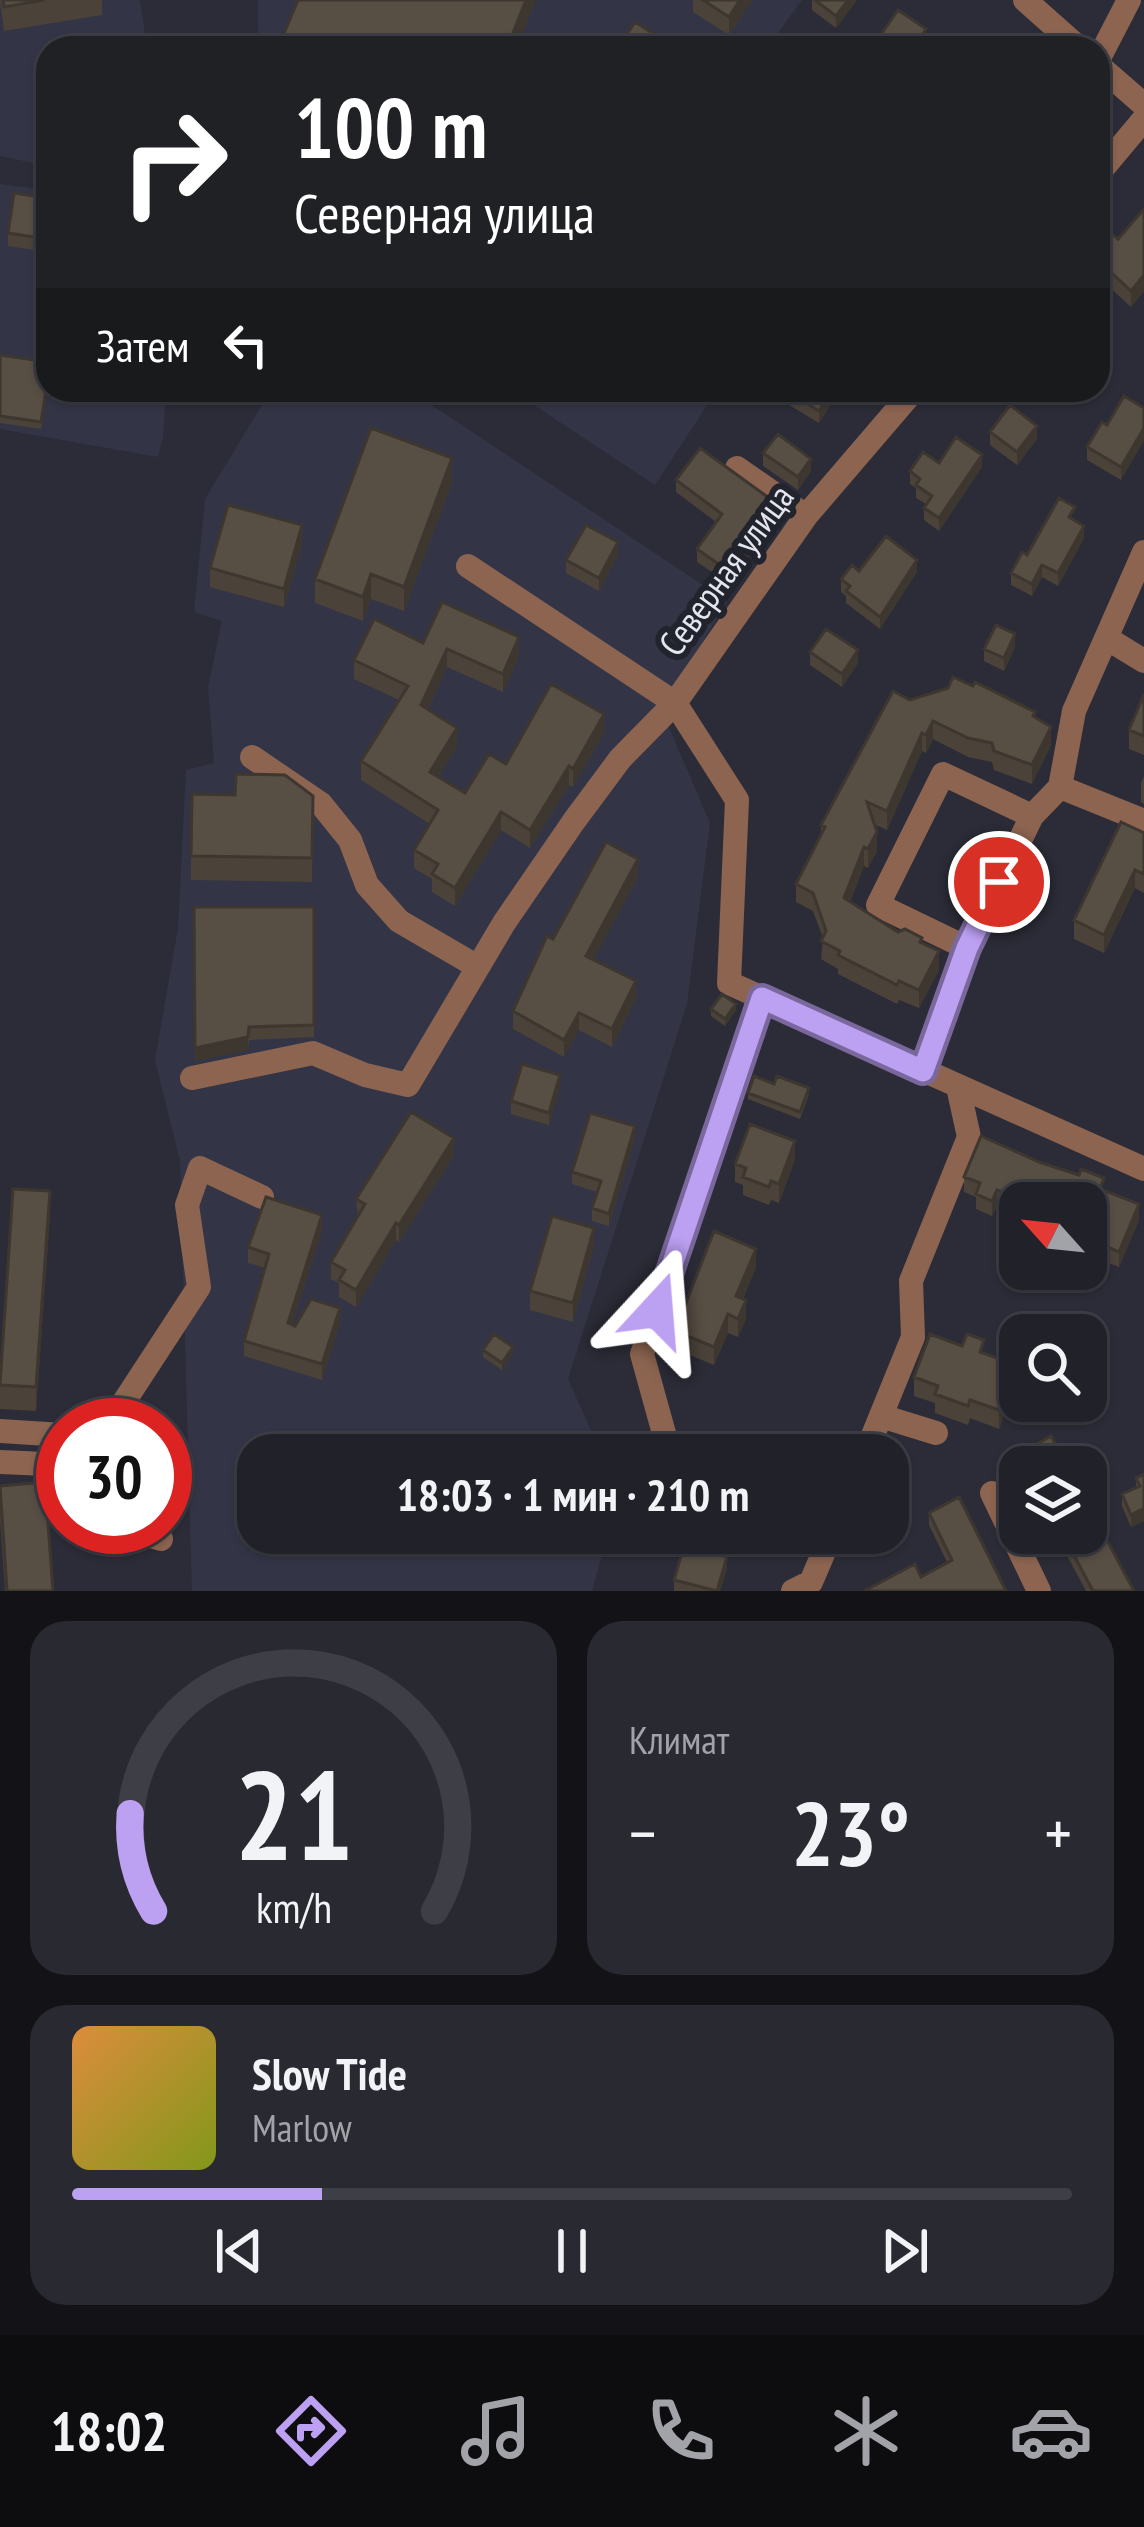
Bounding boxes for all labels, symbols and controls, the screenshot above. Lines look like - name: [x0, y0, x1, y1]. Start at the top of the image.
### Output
- text: 100 m: [294, 72, 487, 181]
- icon: right: [96, 84, 252, 240]
- text: Северная улица: [294, 178, 595, 248]
- icon: left: [213, 312, 279, 378]
- text: Затем: [96, 316, 189, 374]
- street label: Северная улица: [648, 475, 804, 665]
- pin: [948, 831, 1050, 933]
- icon: arrive: [966, 849, 1032, 915]
- north arrow: [999, 1182, 1107, 1290]
- map controls: [999, 1182, 1107, 1554]
- position arrow: [594, 1247, 720, 1373]
- button: search: [999, 1314, 1107, 1422]
- speed limit sign: 30: [36, 1398, 192, 1554]
- button: layers: [999, 1446, 1107, 1554]
- text: 18:03 · 1 мин · 210 m: [397, 1465, 749, 1523]
- text: Климат: [629, 1714, 729, 1765]
- text: 21: [234, 1733, 353, 1894]
- text: 23°: [791, 1774, 910, 1891]
- text: −: [629, 1790, 656, 1875]
- text: +: [1045, 1790, 1072, 1875]
- text: km/h: [255, 1879, 332, 1935]
- text: Slow Tide: [252, 2044, 407, 2102]
- text: Marlow: [252, 2102, 352, 2153]
- icon: previous: [206, 2218, 272, 2284]
- icon: pause: [539, 2218, 605, 2284]
- icon: next: [872, 2218, 938, 2284]
- icon: directions: [269, 2389, 353, 2473]
- icon: music: [454, 2389, 538, 2473]
- icon: phone: [639, 2389, 723, 2473]
- icon: climate: [824, 2389, 908, 2473]
- icon: car: [1009, 2389, 1093, 2473]
- text: 18:02: [51, 2396, 167, 2466]

